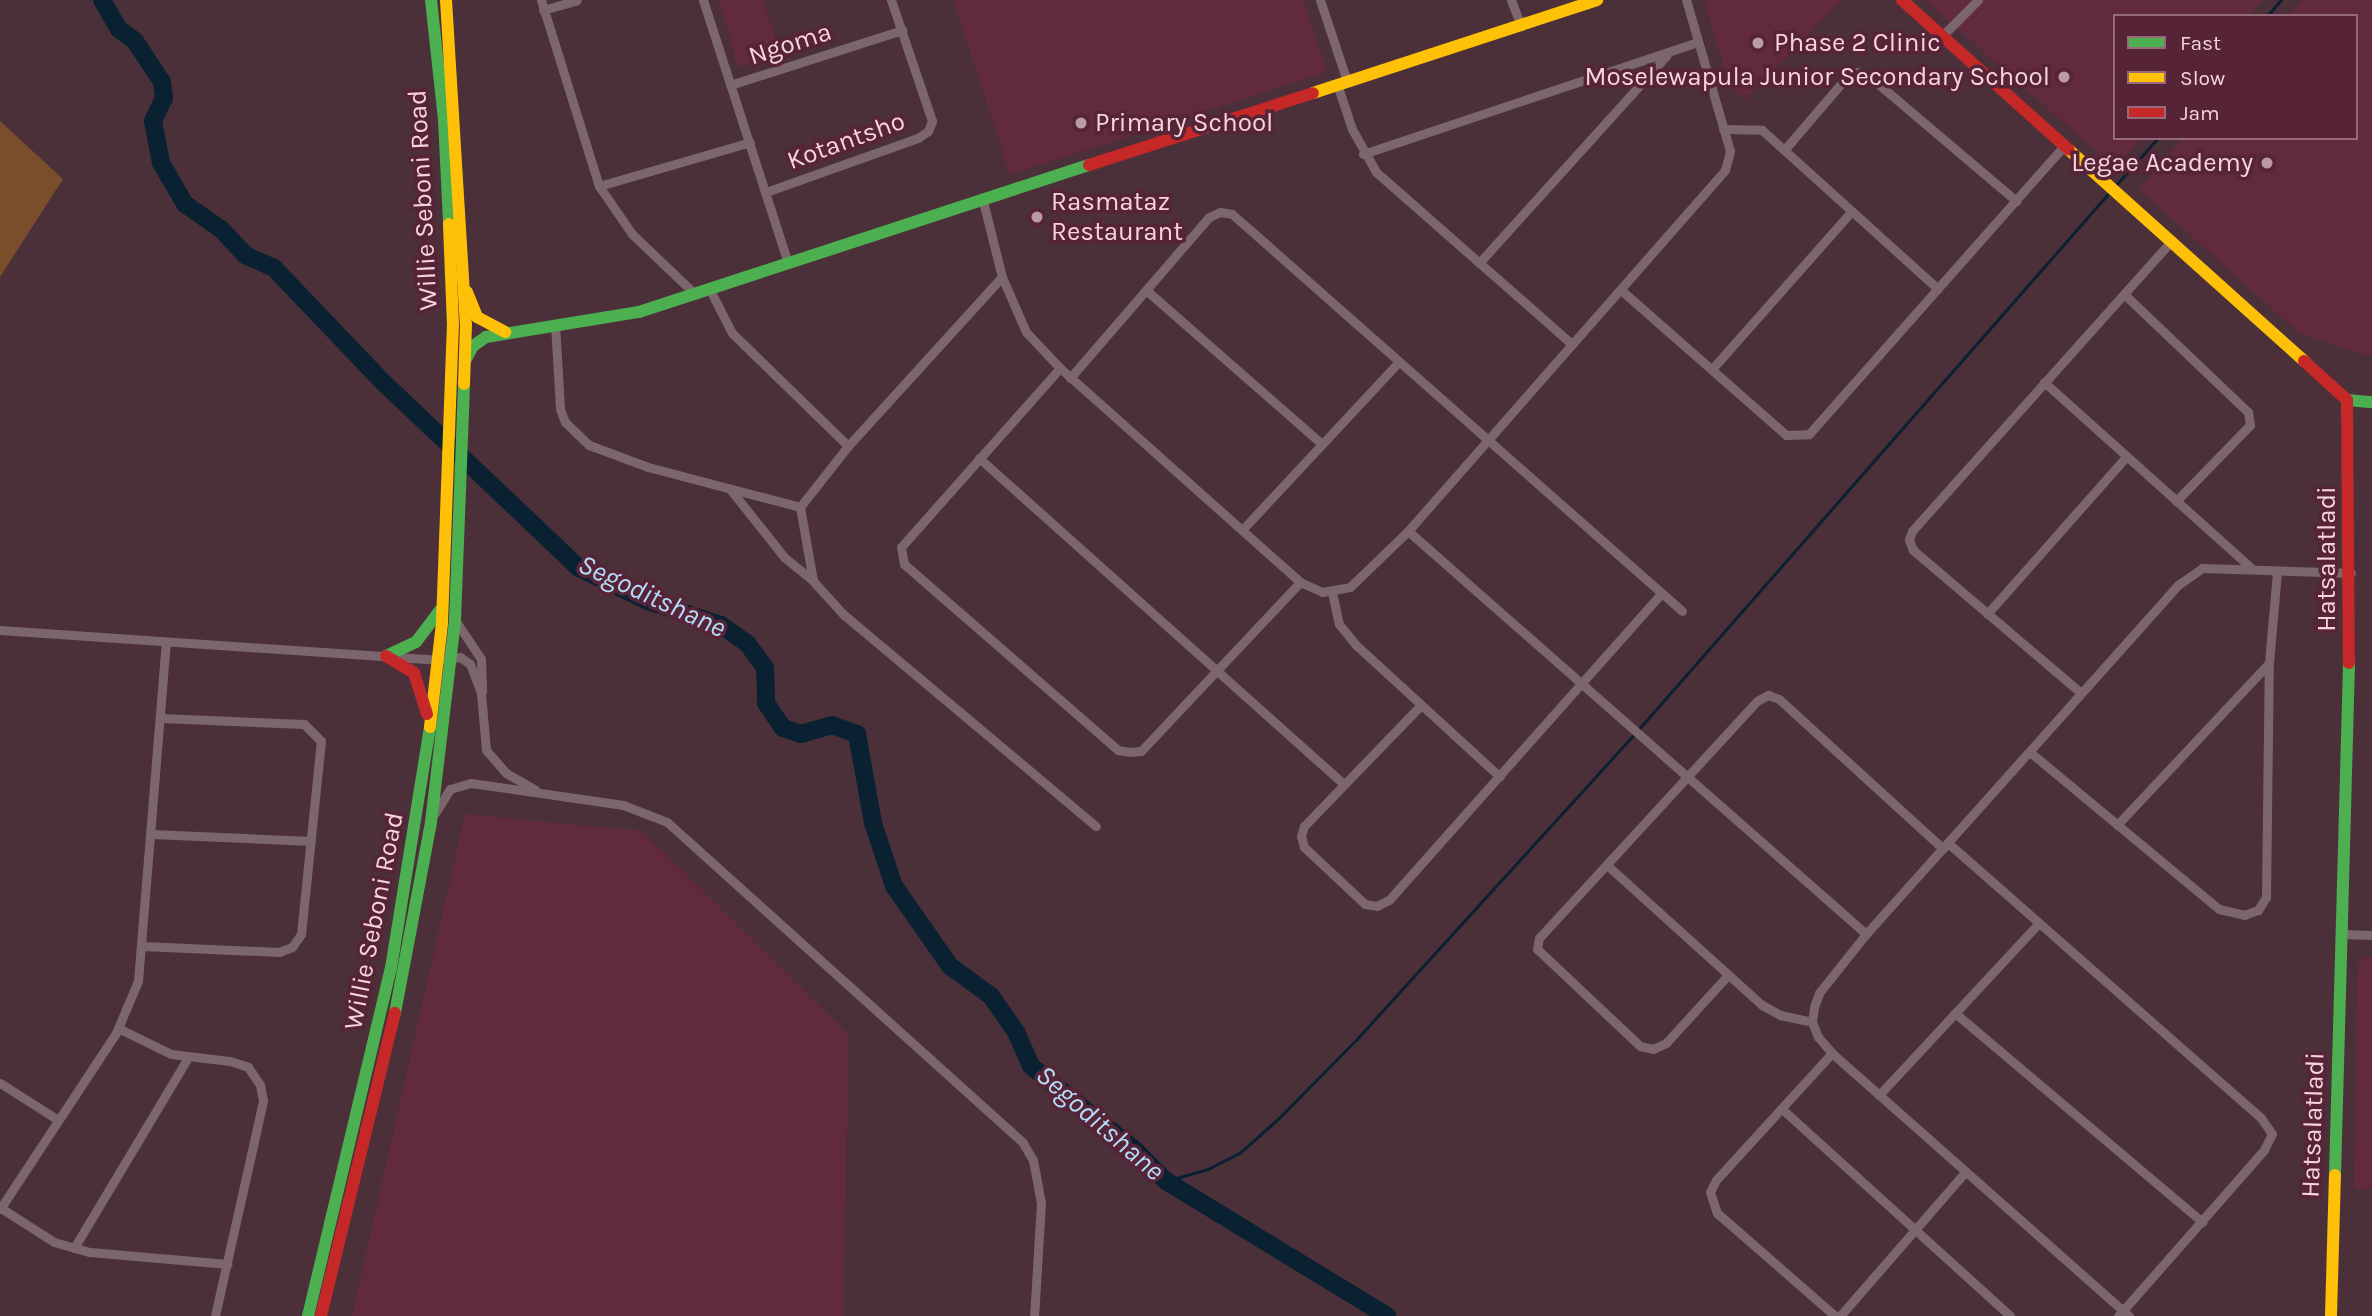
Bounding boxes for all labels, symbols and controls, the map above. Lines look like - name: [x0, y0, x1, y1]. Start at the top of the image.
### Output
- legend: [2113, 14, 2358, 140]
- street label: Ngoma: [745, 16, 835, 72]
- place label: Phase 2 Clinic: [1774, 27, 1941, 59]
- text: Fast: [2180, 31, 2221, 55]
- marker: Phase 2 Clinic: [1748, 33, 1768, 53]
- place label: Moselewapula Junior Secondary School: [1585, 61, 2050, 93]
- text: Slow: [2180, 66, 2225, 90]
- marker: Moselewapula Junior Secondary School: [2056, 69, 2072, 85]
- street label: Willie Seboni Road: [402, 89, 444, 311]
- text: Jam: [2180, 101, 2220, 125]
- street label: Kotantsho: [783, 105, 909, 177]
- place label: Primary School: [1095, 107, 1273, 139]
- marker: Primary School: [1073, 115, 1089, 131]
- place label: Legae Academy: [2071, 147, 2253, 179]
- marker: Legae Academy: [2259, 155, 2275, 171]
- place label: Rasmataz Restaurant: [1051, 186, 1183, 248]
- marker: Rasmataz Restaurant: [1029, 209, 1045, 225]
- street label: Hatsalatladi: [2311, 486, 2343, 632]
- water label: Segoditshane: [573, 547, 731, 645]
- street label: Willie Seboni Road: [338, 810, 410, 1032]
- street label: Hatsalatladi: [2295, 1052, 2331, 1198]
- water label: Segoditshane: [1029, 1058, 1171, 1188]

